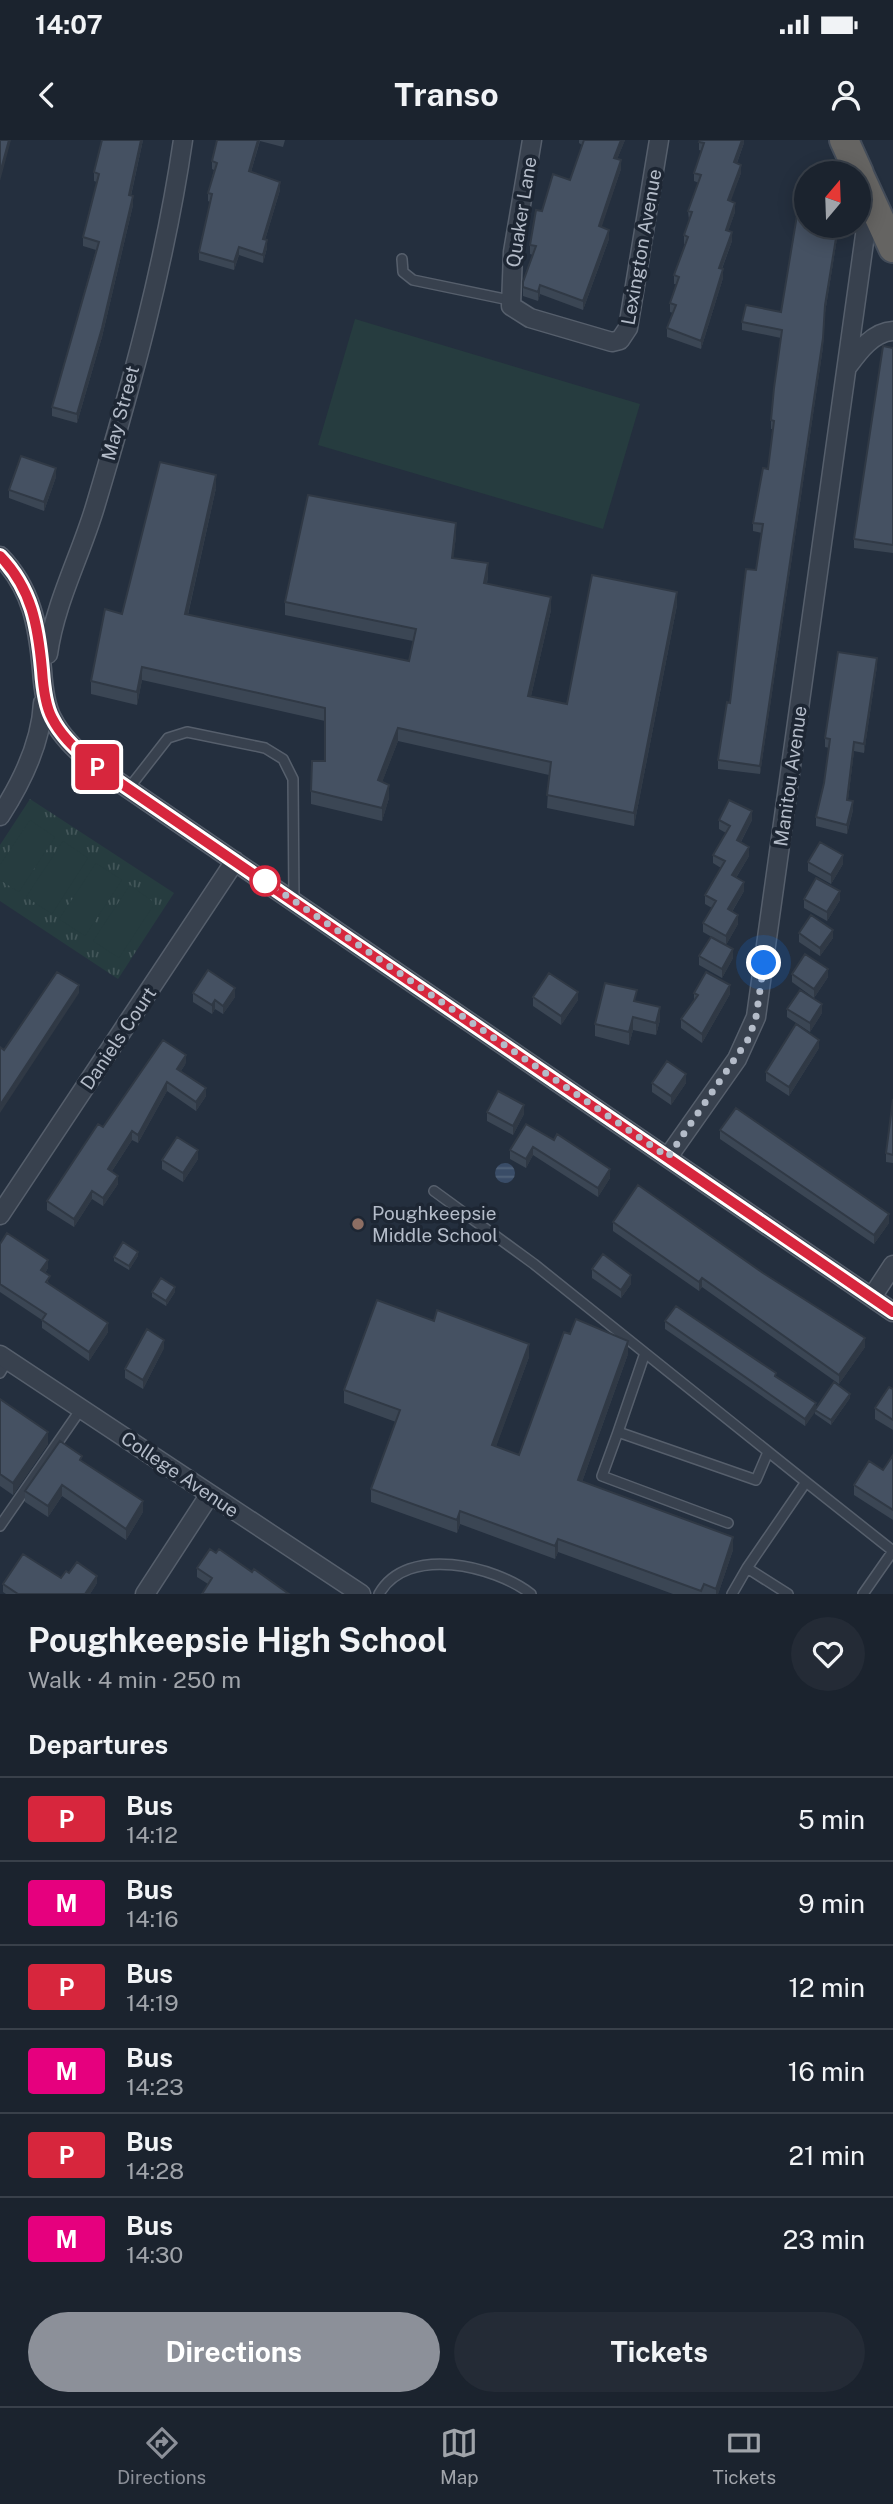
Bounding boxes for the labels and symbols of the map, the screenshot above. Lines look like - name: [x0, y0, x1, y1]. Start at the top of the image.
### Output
- street label: Quaker Lane: [501, 155, 541, 269]
- north arrow: [794, 161, 872, 238]
- street label: Lexington Avenue: [616, 167, 666, 327]
- street label: May Street: [97, 363, 143, 463]
- street label: Manitou Avenue: [769, 704, 811, 848]
- line badge: P: [74, 744, 120, 790]
- unlabelled marker: [250, 866, 280, 896]
- your location: [746, 945, 781, 980]
- street label: Daniels Court: [76, 982, 160, 1094]
- place label: Poughkeepsie Middle School: [372, 1202, 498, 1246]
- marker: Poughkeepsie Middle School: [350, 1216, 366, 1232]
- street label: College Avenue: [117, 1426, 243, 1522]

